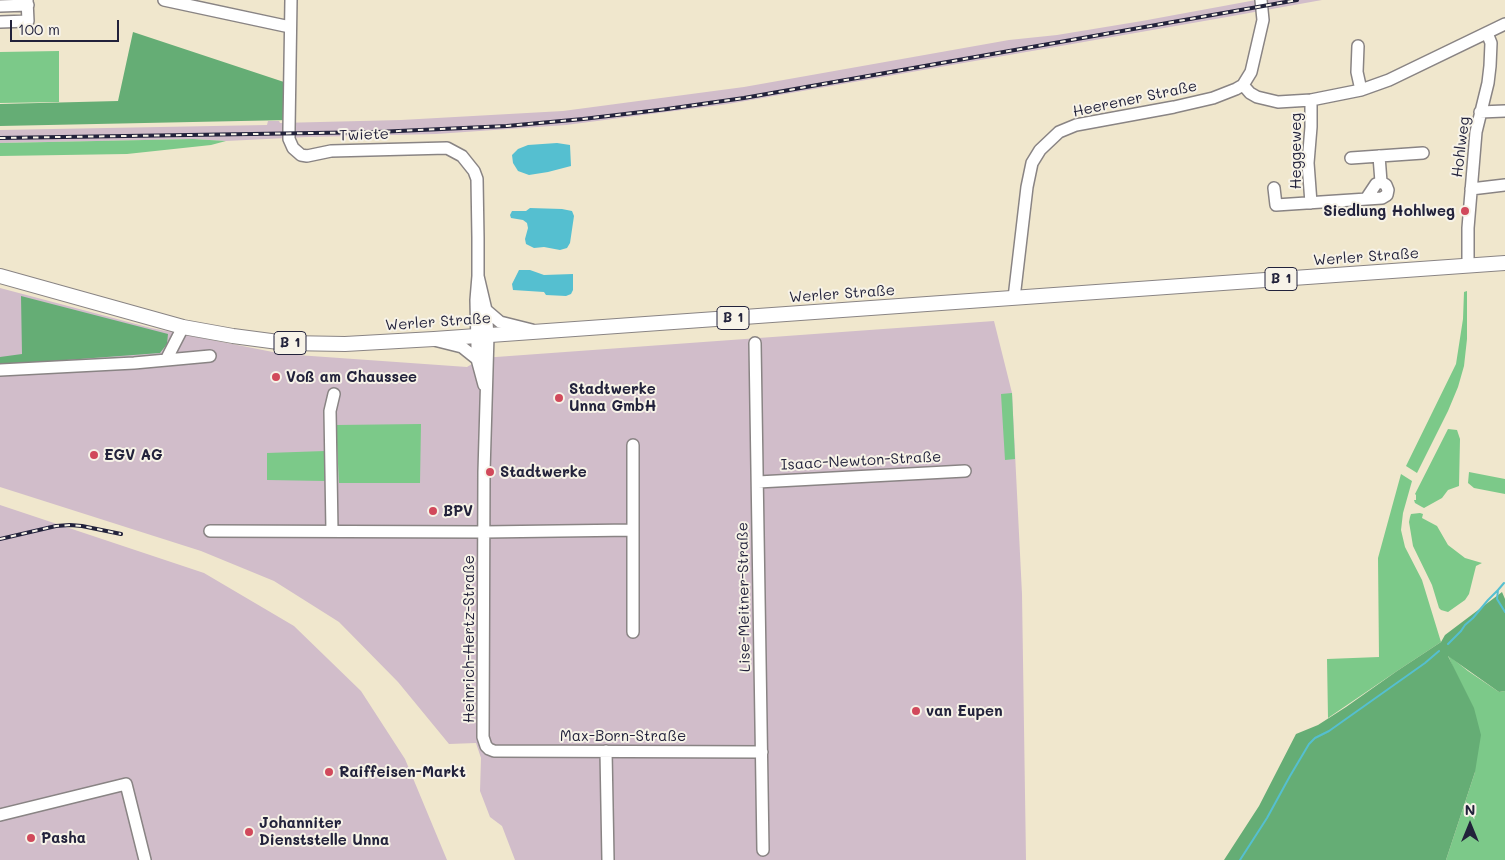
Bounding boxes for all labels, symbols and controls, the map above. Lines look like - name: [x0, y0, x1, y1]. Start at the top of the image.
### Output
- scale bar: [12, 10, 121, 42]
- text: 100 m: [18, 19, 60, 39]
- street label: Heerener Straße: [1071, 77, 1199, 121]
- street label: Heggeweg: [1287, 113, 1305, 189]
- street label: Hohlweg: [1448, 115, 1474, 179]
- street label: Twiete: [339, 125, 389, 145]
- place label: Siedlung Hohlweg: [1323, 202, 1455, 220]
- marker: Siedlung Hohlweg: [1459, 205, 1471, 217]
- street label: Werler Straße: [1312, 244, 1420, 270]
- road number: B 1: [1265, 268, 1297, 290]
- street label: Werler Straße: [788, 281, 896, 307]
- road number: B 1: [717, 306, 749, 330]
- street label: Werler Straße: [384, 309, 492, 335]
- road number: B 1: [274, 332, 306, 354]
- place label: Voß am Chaussee: [286, 368, 417, 386]
- marker: Voß am Chaussee: [270, 371, 282, 383]
- place label: Stadtwerke Unna GmbH: [569, 380, 656, 415]
- marker: Stadtwerke Unna GmbH: [553, 392, 565, 404]
- place label: EGV AG: [104, 446, 162, 464]
- street label: Isaac-Newton-Straße: [780, 448, 942, 474]
- marker: EGV AG: [88, 449, 100, 461]
- place label: Stadtwerke: [500, 463, 587, 481]
- marker: Stadtwerke: [484, 466, 496, 478]
- place label: BPV: [443, 502, 473, 520]
- marker: BPV: [427, 505, 439, 517]
- street label: Lise-Meitner-Straße: [734, 522, 754, 672]
- street label: Heinrich-Hertz-Straße: [460, 555, 478, 723]
- place label: van Eupen: [926, 702, 1003, 720]
- marker: van Eupen: [910, 705, 922, 717]
- street label: Max-Born-Straße: [560, 727, 686, 745]
- place label: Raiffeisen-Markt: [339, 763, 466, 781]
- marker: Raiffeisen-Markt: [323, 766, 335, 778]
- north arrow: [1445, 800, 1495, 850]
- text: N: [1465, 800, 1475, 819]
- place label: Johanniter Dienststelle Unna: [259, 814, 389, 849]
- marker: Johanniter Dienststelle Unna: [243, 826, 255, 838]
- place label: Pasha: [41, 829, 86, 847]
- marker: Pasha: [25, 832, 37, 844]

